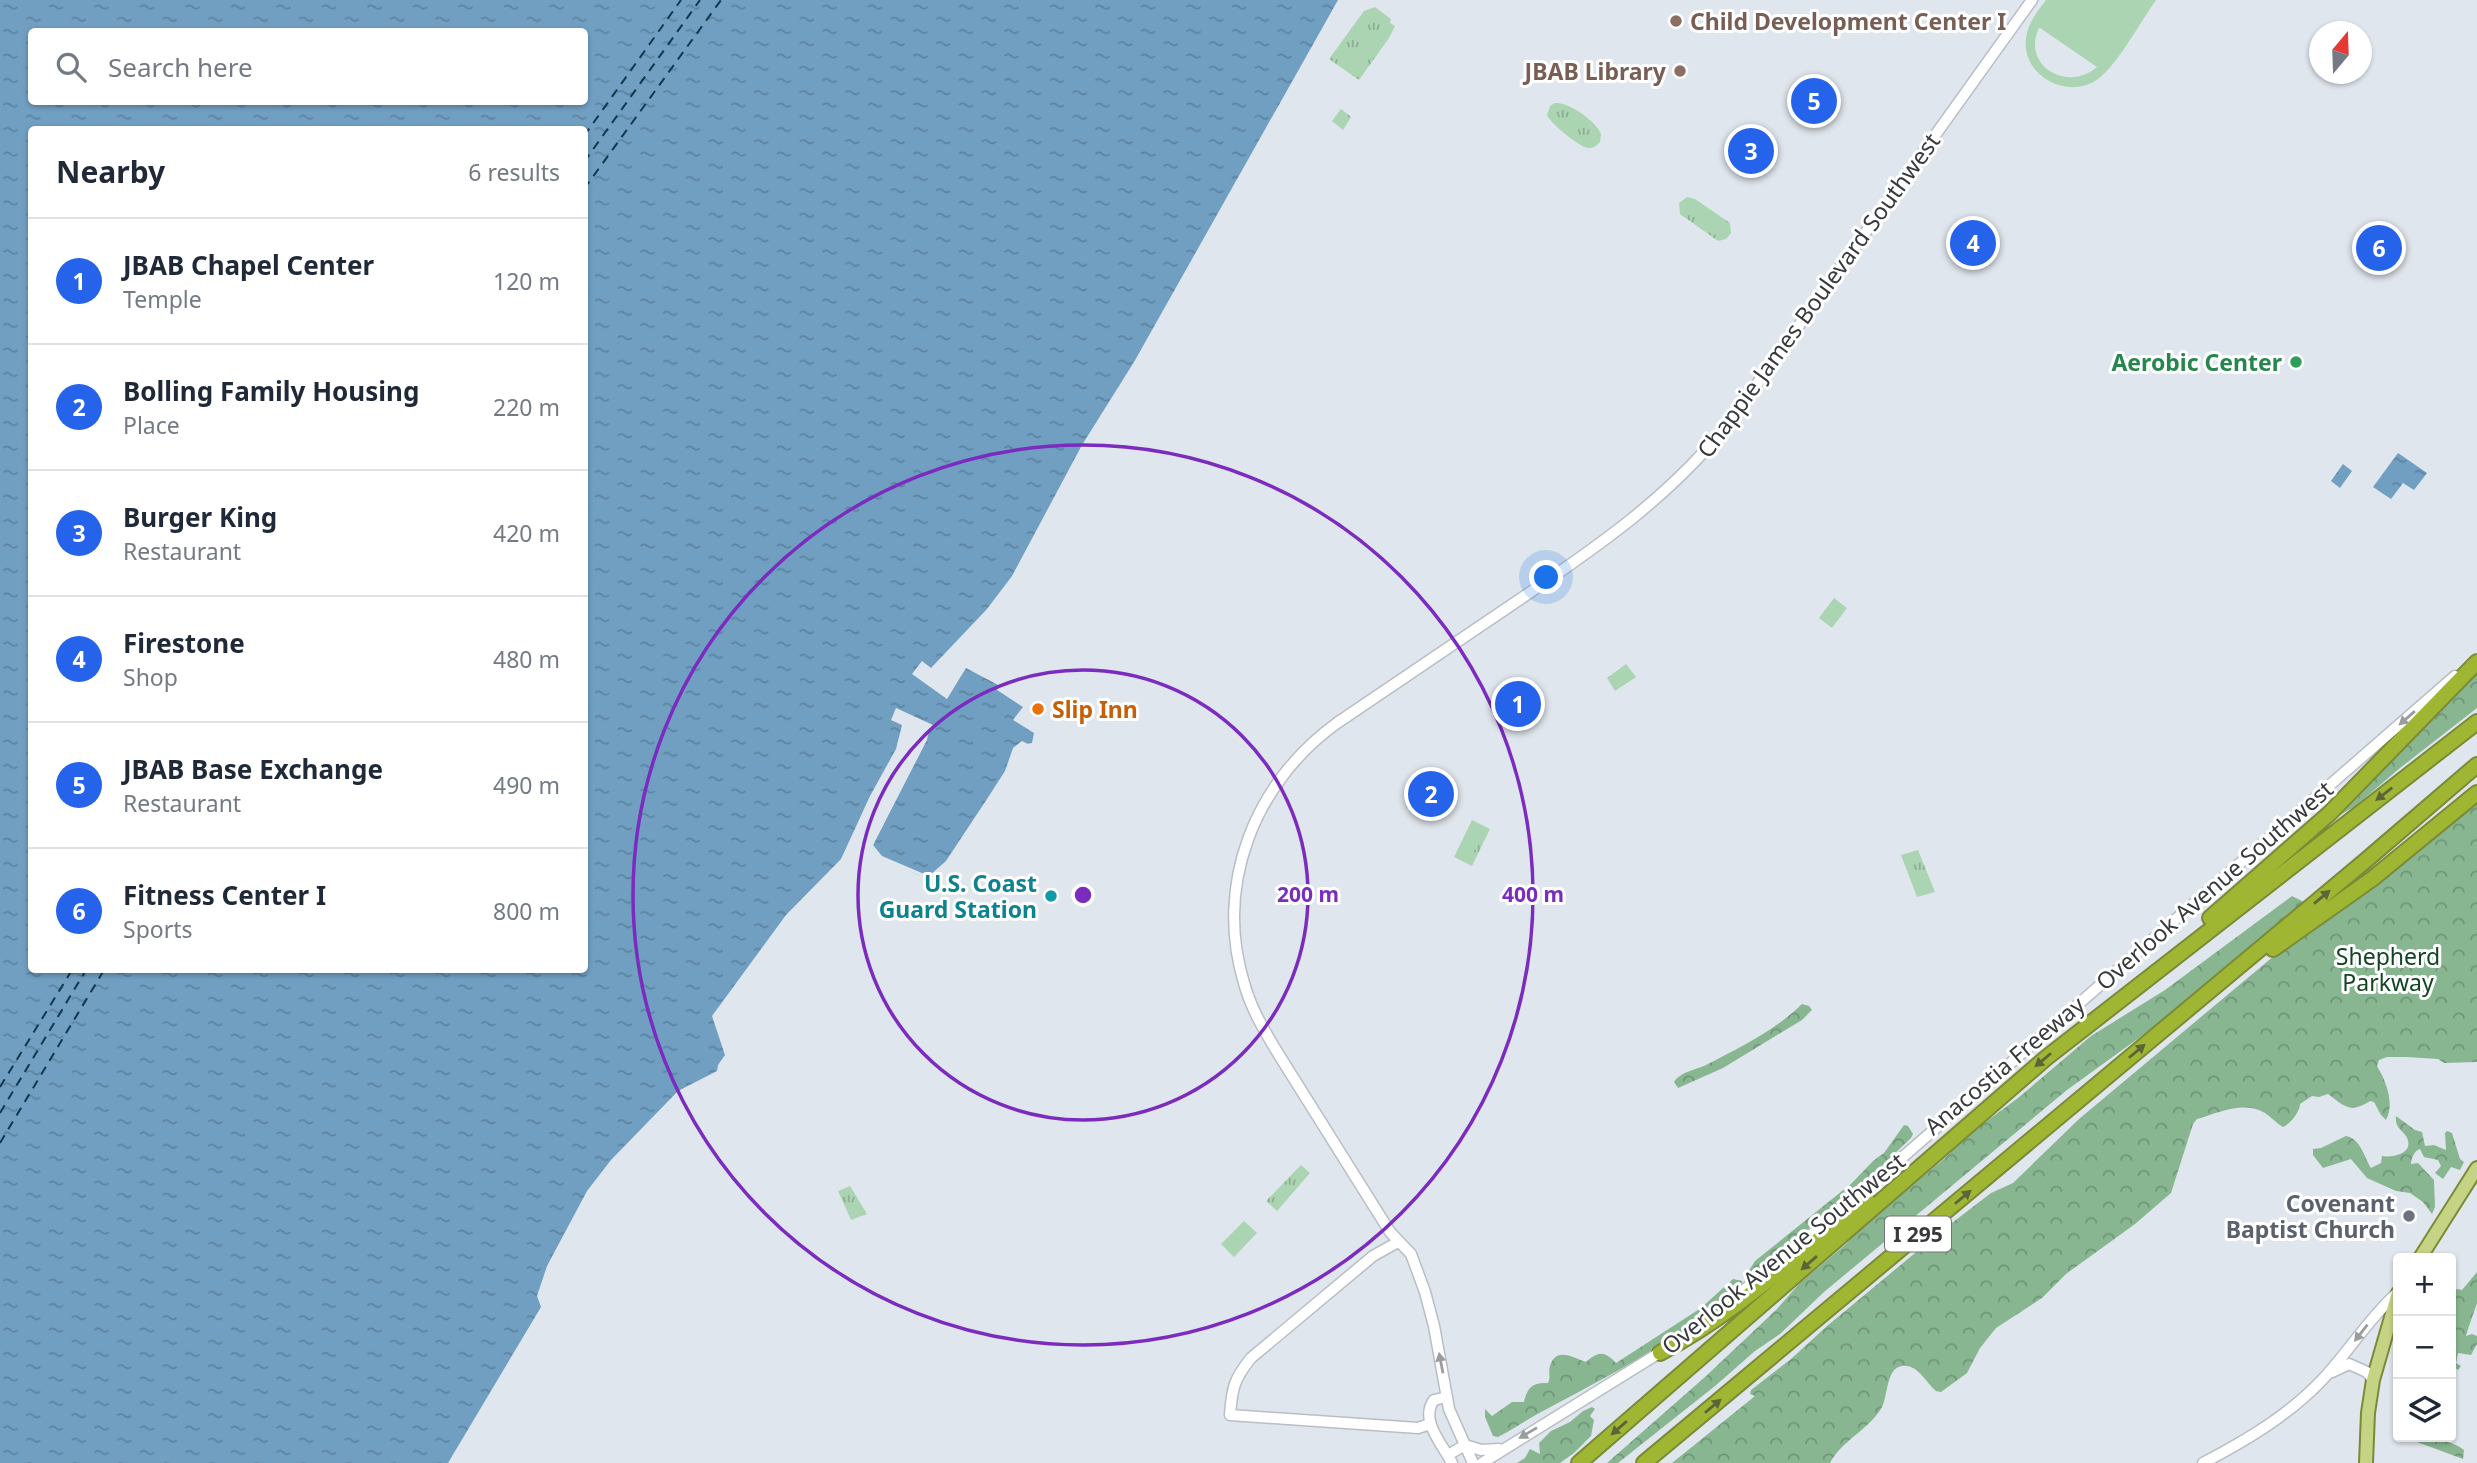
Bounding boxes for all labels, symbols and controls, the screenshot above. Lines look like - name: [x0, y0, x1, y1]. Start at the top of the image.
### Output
- place label: Child Development Center I: [1690, 5, 2006, 37]
- marker: Child Development Center I: [1668, 13, 1684, 29]
- north arrow: [2309, 21, 2372, 84]
- search box: [28, 28, 588, 105]
- icon: search: [52, 48, 90, 86]
- text: Search here: [108, 49, 253, 85]
- place label: JBAB Library: [1523, 55, 1667, 87]
- marker: JBAB Library: [1672, 63, 1688, 79]
- pin: 5: [1791, 75, 1837, 127]
- pin: 3: [1728, 125, 1774, 177]
- street label: Chappie James Boulevard Southwest: [1689, 126, 1947, 464]
- text: Nearby: [56, 151, 165, 192]
- text: 6 results: [468, 156, 560, 188]
- pin: 4: [1950, 217, 1996, 269]
- pin: 6: [2356, 222, 2402, 274]
- text: JBAB Chapel Center: [123, 247, 374, 283]
- text: 1: [72, 265, 86, 297]
- text: 120 m: [493, 265, 560, 297]
- text: Temple: [123, 283, 202, 315]
- place label: Aerobic Center: [2111, 346, 2282, 378]
- marker: Aerobic Center: [2288, 354, 2304, 370]
- text: Bolling Family Housing: [123, 373, 419, 409]
- text: 2: [72, 391, 86, 423]
- text: 220 m: [493, 391, 560, 423]
- text: Place: [123, 409, 180, 441]
- text: Burger King: [123, 499, 277, 535]
- text: 3: [72, 517, 86, 549]
- text: 420 m: [493, 517, 560, 549]
- text: Restaurant: [123, 535, 241, 567]
- your location: [1529, 560, 1563, 594]
- text: Firestone: [123, 625, 245, 661]
- text: 4: [72, 643, 86, 675]
- text: 480 m: [493, 643, 560, 675]
- text: Shop: [123, 661, 178, 693]
- pin: 1: [1495, 678, 1541, 730]
- place label: Slip Inn: [1052, 693, 1138, 725]
- marker: Slip Inn: [1030, 701, 1046, 717]
- one-way arrow: [2398, 710, 2415, 725]
- text: JBAB Base Exchange: [123, 751, 383, 787]
- pin: 2: [1408, 768, 1454, 820]
- text: 5: [72, 769, 86, 801]
- text: 490 m: [493, 769, 560, 801]
- street label: Overlook Avenue Southwest: [2089, 773, 2339, 997]
- text: Restaurant: [123, 787, 241, 819]
- one-way arrow: [2376, 787, 2394, 802]
- place label: U.S. Coast Guard Station: [879, 867, 1037, 925]
- text: Fitness Center I: [123, 877, 326, 913]
- text: 200 m: [1277, 880, 1339, 908]
- text: 400 m: [1502, 880, 1564, 908]
- centre of rings: [1071, 883, 1095, 907]
- marker: U.S. Coast Guard Station: [1043, 888, 1059, 904]
- one-way arrow: [2313, 890, 2331, 905]
- text: 6: [72, 895, 86, 927]
- text: 800 m: [493, 895, 560, 927]
- text: Sports: [123, 913, 193, 945]
- park label: Shepherd Parkway: [2336, 940, 2440, 998]
- street label: Anacostia Freeway: [1917, 988, 2091, 1142]
- one-way arrow: [2129, 1044, 2146, 1059]
- one-way arrow: [2035, 1052, 2052, 1067]
- street label: Overlook Avenue Southwest: [1655, 1145, 1911, 1361]
- place label: Covenant Baptist Church: [2226, 1187, 2395, 1245]
- one-way arrow: [1953, 1189, 1971, 1204]
- marker: Covenant Baptist Church: [2401, 1208, 2417, 1224]
- road number: I 295: [1885, 1216, 1951, 1252]
- map controls: [2393, 1253, 2456, 1442]
- button: +: [2393, 1253, 2456, 1316]
- one-way arrow: [1800, 1255, 1818, 1271]
- button: −: [2393, 1316, 2456, 1379]
- one-way arrow: [2353, 1323, 2368, 1341]
- one-way arrow: [1435, 1352, 1446, 1374]
- button: layers: [2393, 1379, 2456, 1442]
- one-way arrow: [1704, 1398, 1722, 1413]
- one-way arrow: [1610, 1420, 1627, 1435]
- one-way arrow: [1519, 1426, 1538, 1439]

